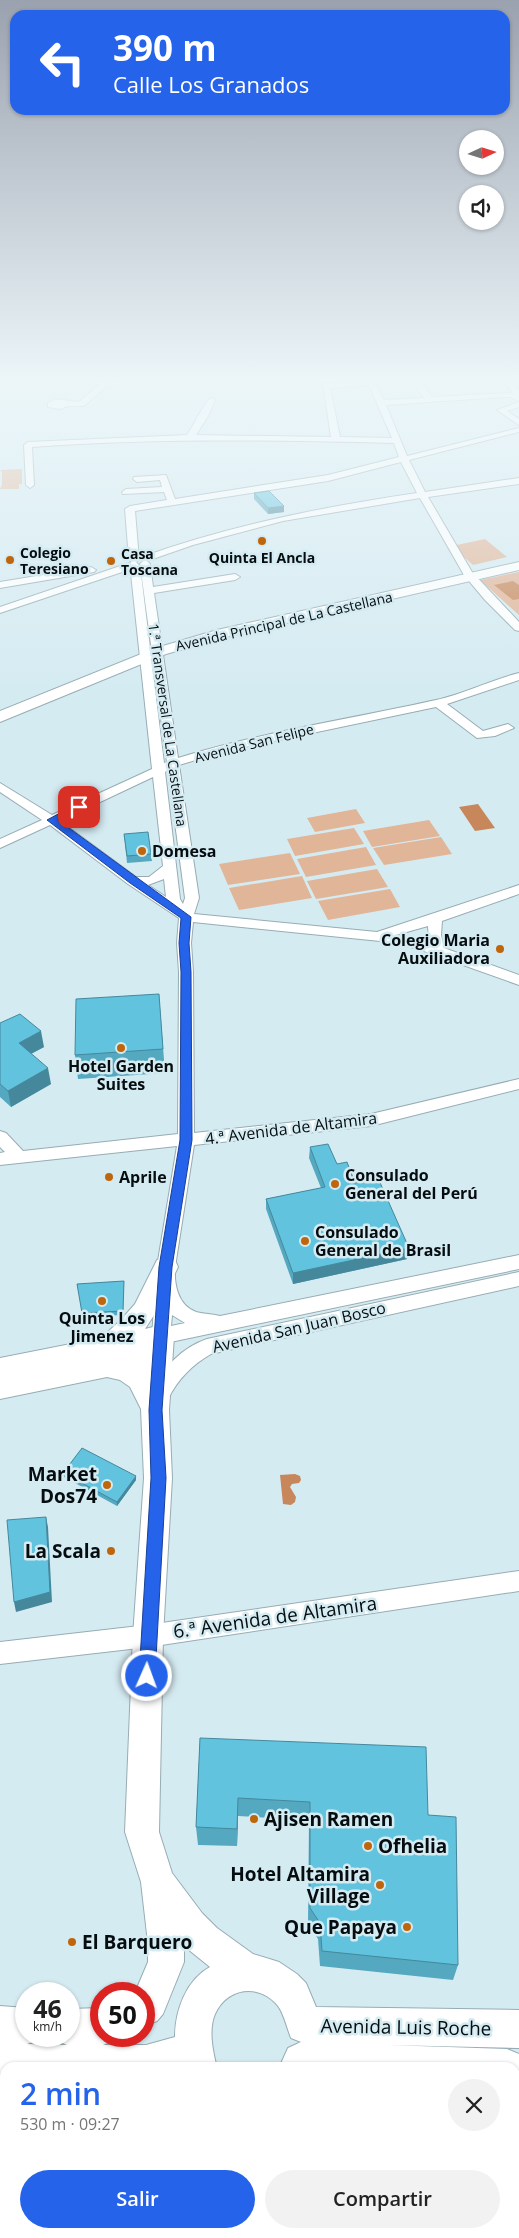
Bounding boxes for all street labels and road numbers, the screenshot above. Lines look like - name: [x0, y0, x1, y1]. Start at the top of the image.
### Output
- street label: Avenida Principal de La Castellana: [174, 587, 394, 655]
- street label: 1.ª Transversal de La Castellana: [144, 622, 192, 828]
- street label: Avenida San Felipe: [192, 719, 316, 767]
- street label: 4.ª Avenida de Altamira: [204, 1107, 378, 1149]
- street label: Avenida San Juan Bosco: [210, 1296, 388, 1358]
- street label: 6.ª Avenida de Altamira: [172, 1590, 378, 1644]
- street label: Avenida Luis Roche: [320, 2013, 492, 2041]

